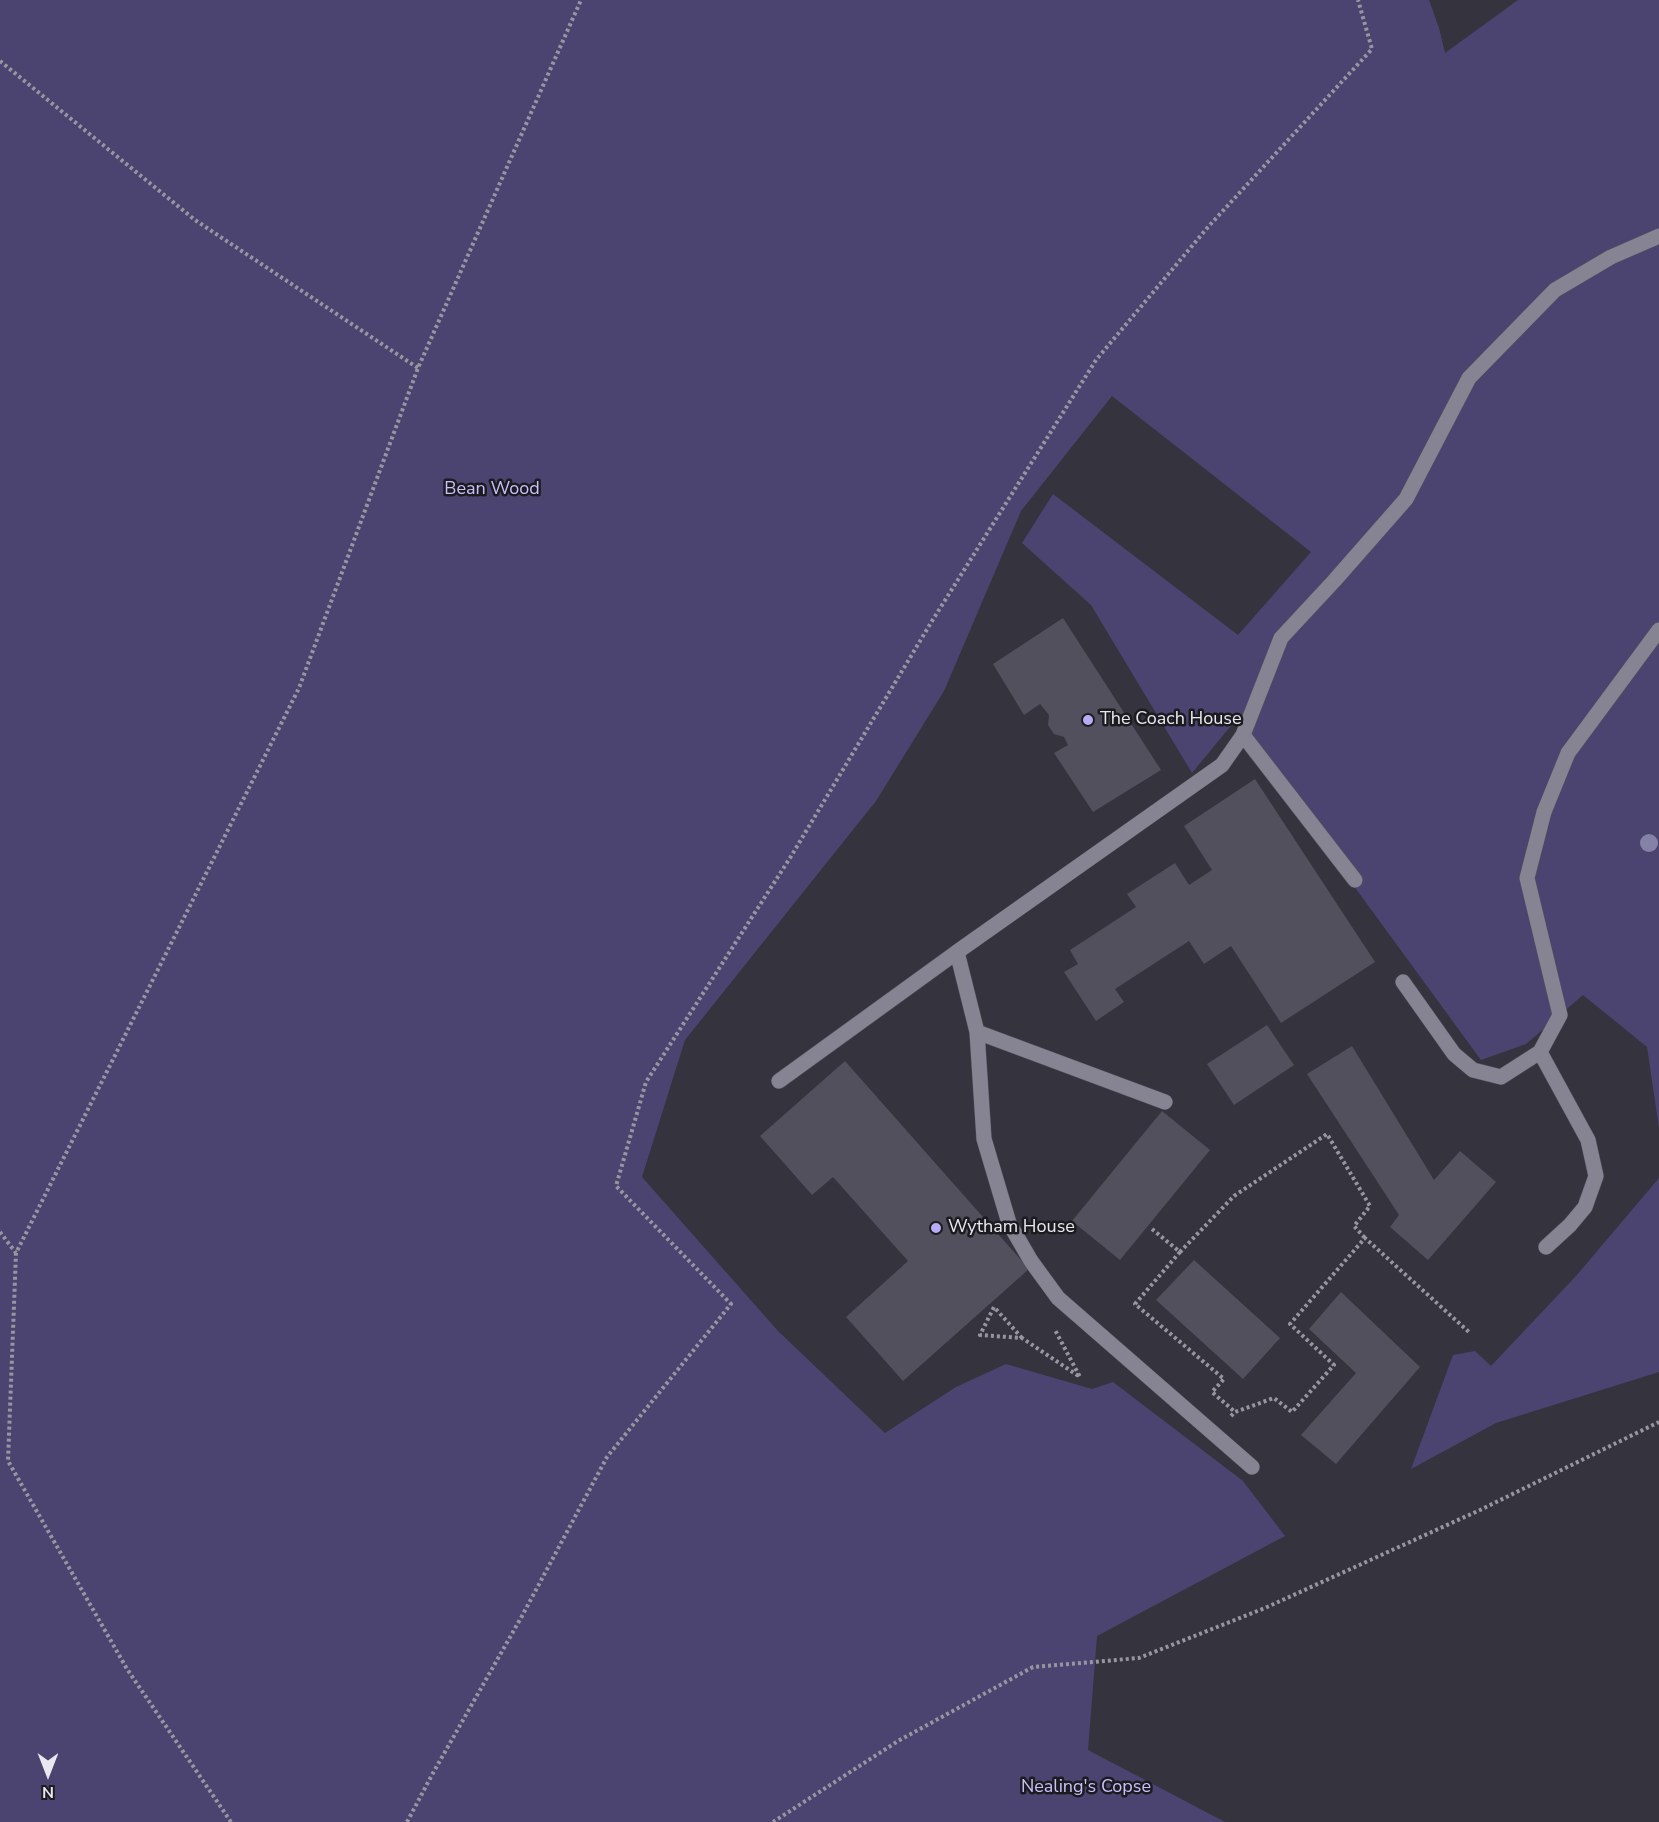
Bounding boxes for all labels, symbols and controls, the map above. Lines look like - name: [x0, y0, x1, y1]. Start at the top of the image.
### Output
- park label: Bean Wood: [444, 479, 540, 501]
- place label: The Coach House: [1100, 709, 1242, 731]
- marker: The Coach House: [1081, 713, 1095, 727]
- place label: Wytham House: [948, 1217, 1075, 1239]
- marker: Wytham House: [929, 1221, 943, 1235]
- north arrow: [18, 1744, 78, 1804]
- park label: Nealing's Copse: [1021, 1777, 1151, 1799]
- text: N: [42, 1781, 54, 1803]

